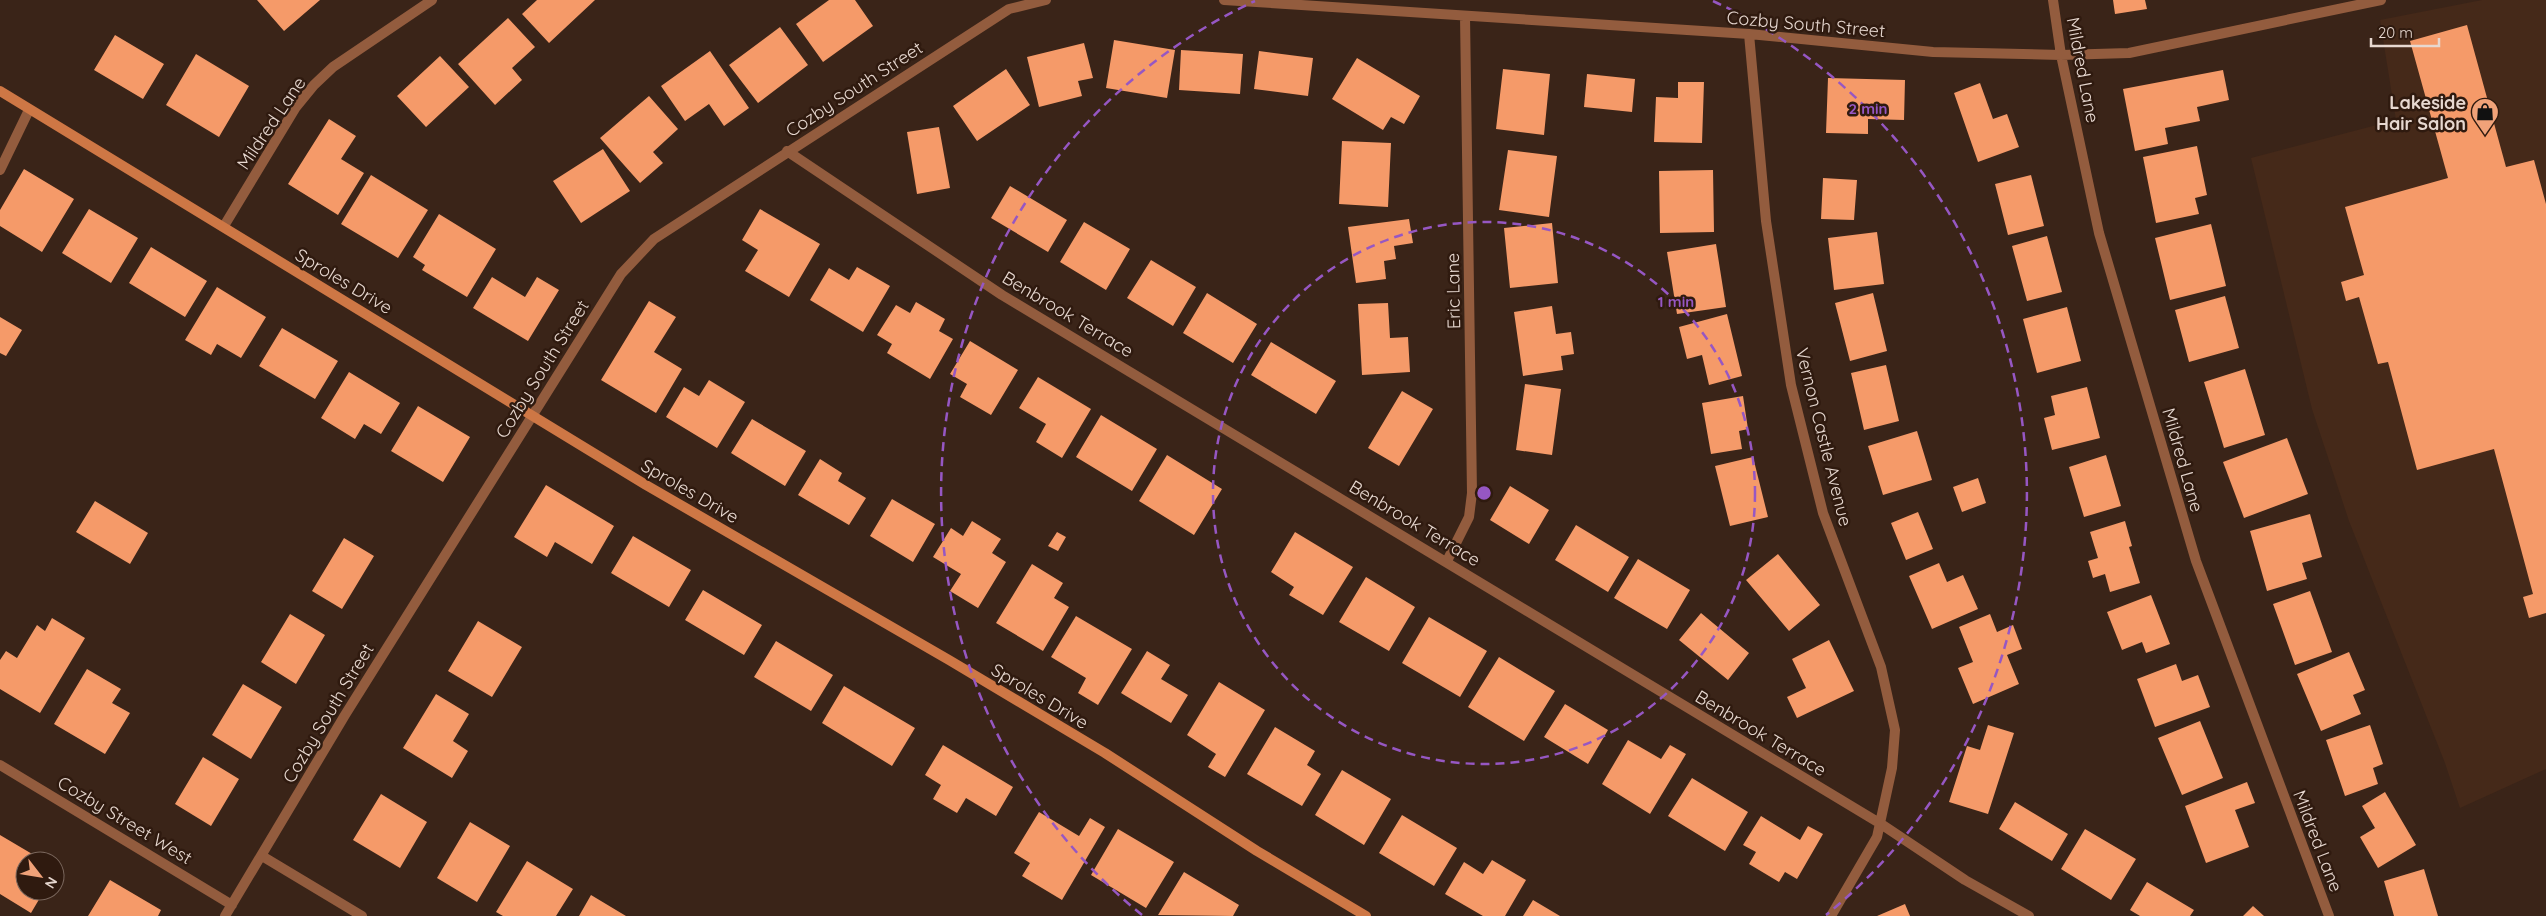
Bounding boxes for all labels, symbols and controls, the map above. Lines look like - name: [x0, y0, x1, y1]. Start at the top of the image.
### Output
- street label: Cozby South Street: [1726, 6, 1886, 42]
- street label: Mildred Lane: [2061, 15, 2105, 125]
- scale bar: [2371, 15, 2438, 47]
- text: 20 m: [2378, 23, 2413, 42]
- street label: Cozby South Street: [781, 36, 927, 142]
- street label: Mildred Lane: [231, 72, 311, 174]
- place label: Lakeside Hair Salon: [2376, 91, 2466, 135]
- shop icon: Lakeside Hair Salon: [2470, 97, 2500, 136]
- text: 2 min: [1848, 99, 1888, 118]
- street label: Sproles Drive: [291, 243, 397, 319]
- street label: Eric Lane: [1441, 253, 1465, 329]
- street label: Benbrook Terrace: [998, 266, 1138, 362]
- text: 1 min: [1658, 292, 1694, 311]
- street label: Cozby South Street: [490, 296, 594, 442]
- street label: Vernon Castle Avenue: [1791, 345, 1857, 529]
- street label: Mildred Lane: [2157, 405, 2209, 515]
- street label: Sproles Drive: [637, 454, 743, 528]
- street label: Benbrook Terrace: [1345, 475, 1485, 571]
- centre of rings: [1475, 484, 1493, 502]
- street label: Cozby South Street: [277, 639, 379, 787]
- street label: Sproles Drive: [987, 658, 1093, 734]
- street label: Benbrook Terrace: [1691, 685, 1831, 781]
- street label: Cozby Street West: [53, 771, 197, 869]
- street label: Mildred Lane: [2288, 787, 2348, 895]
- north arrow: [15, 851, 65, 901]
- text: N: [41, 874, 62, 892]

